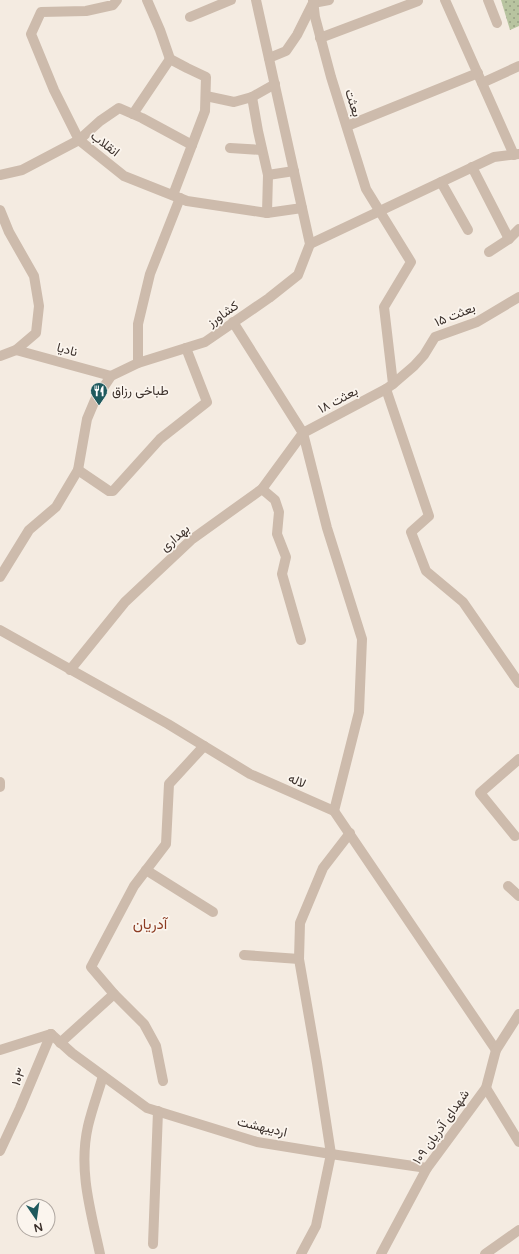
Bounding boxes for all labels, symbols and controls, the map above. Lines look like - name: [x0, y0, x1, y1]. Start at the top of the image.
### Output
- street label: بعثت: [341, 87, 365, 119]
- street label: انقلاب: [87, 128, 123, 160]
- street label: کشاورز: [203, 297, 242, 331]
- street label: بعثت ۱۵: [432, 300, 478, 330]
- street label: نادیا: [55, 340, 79, 360]
- restaurant icon: طباخی رزاق: [89, 381, 109, 406]
- place label: طباخی رزاق: [112, 383, 169, 399]
- street label: بعثت ۱۸: [315, 383, 361, 417]
- street label: بهداری: [157, 521, 193, 555]
- street label: لاله: [286, 770, 308, 792]
- district label: آدریان: [133, 915, 169, 933]
- street label: ۱۰۳: [8, 1066, 30, 1088]
- street label: شهدای آدریان ۱۰۹: [409, 1086, 473, 1168]
- street label: اردیبهشت: [235, 1113, 289, 1141]
- north arrow: [16, 1198, 56, 1238]
- text: N: [32, 1220, 44, 1235]

